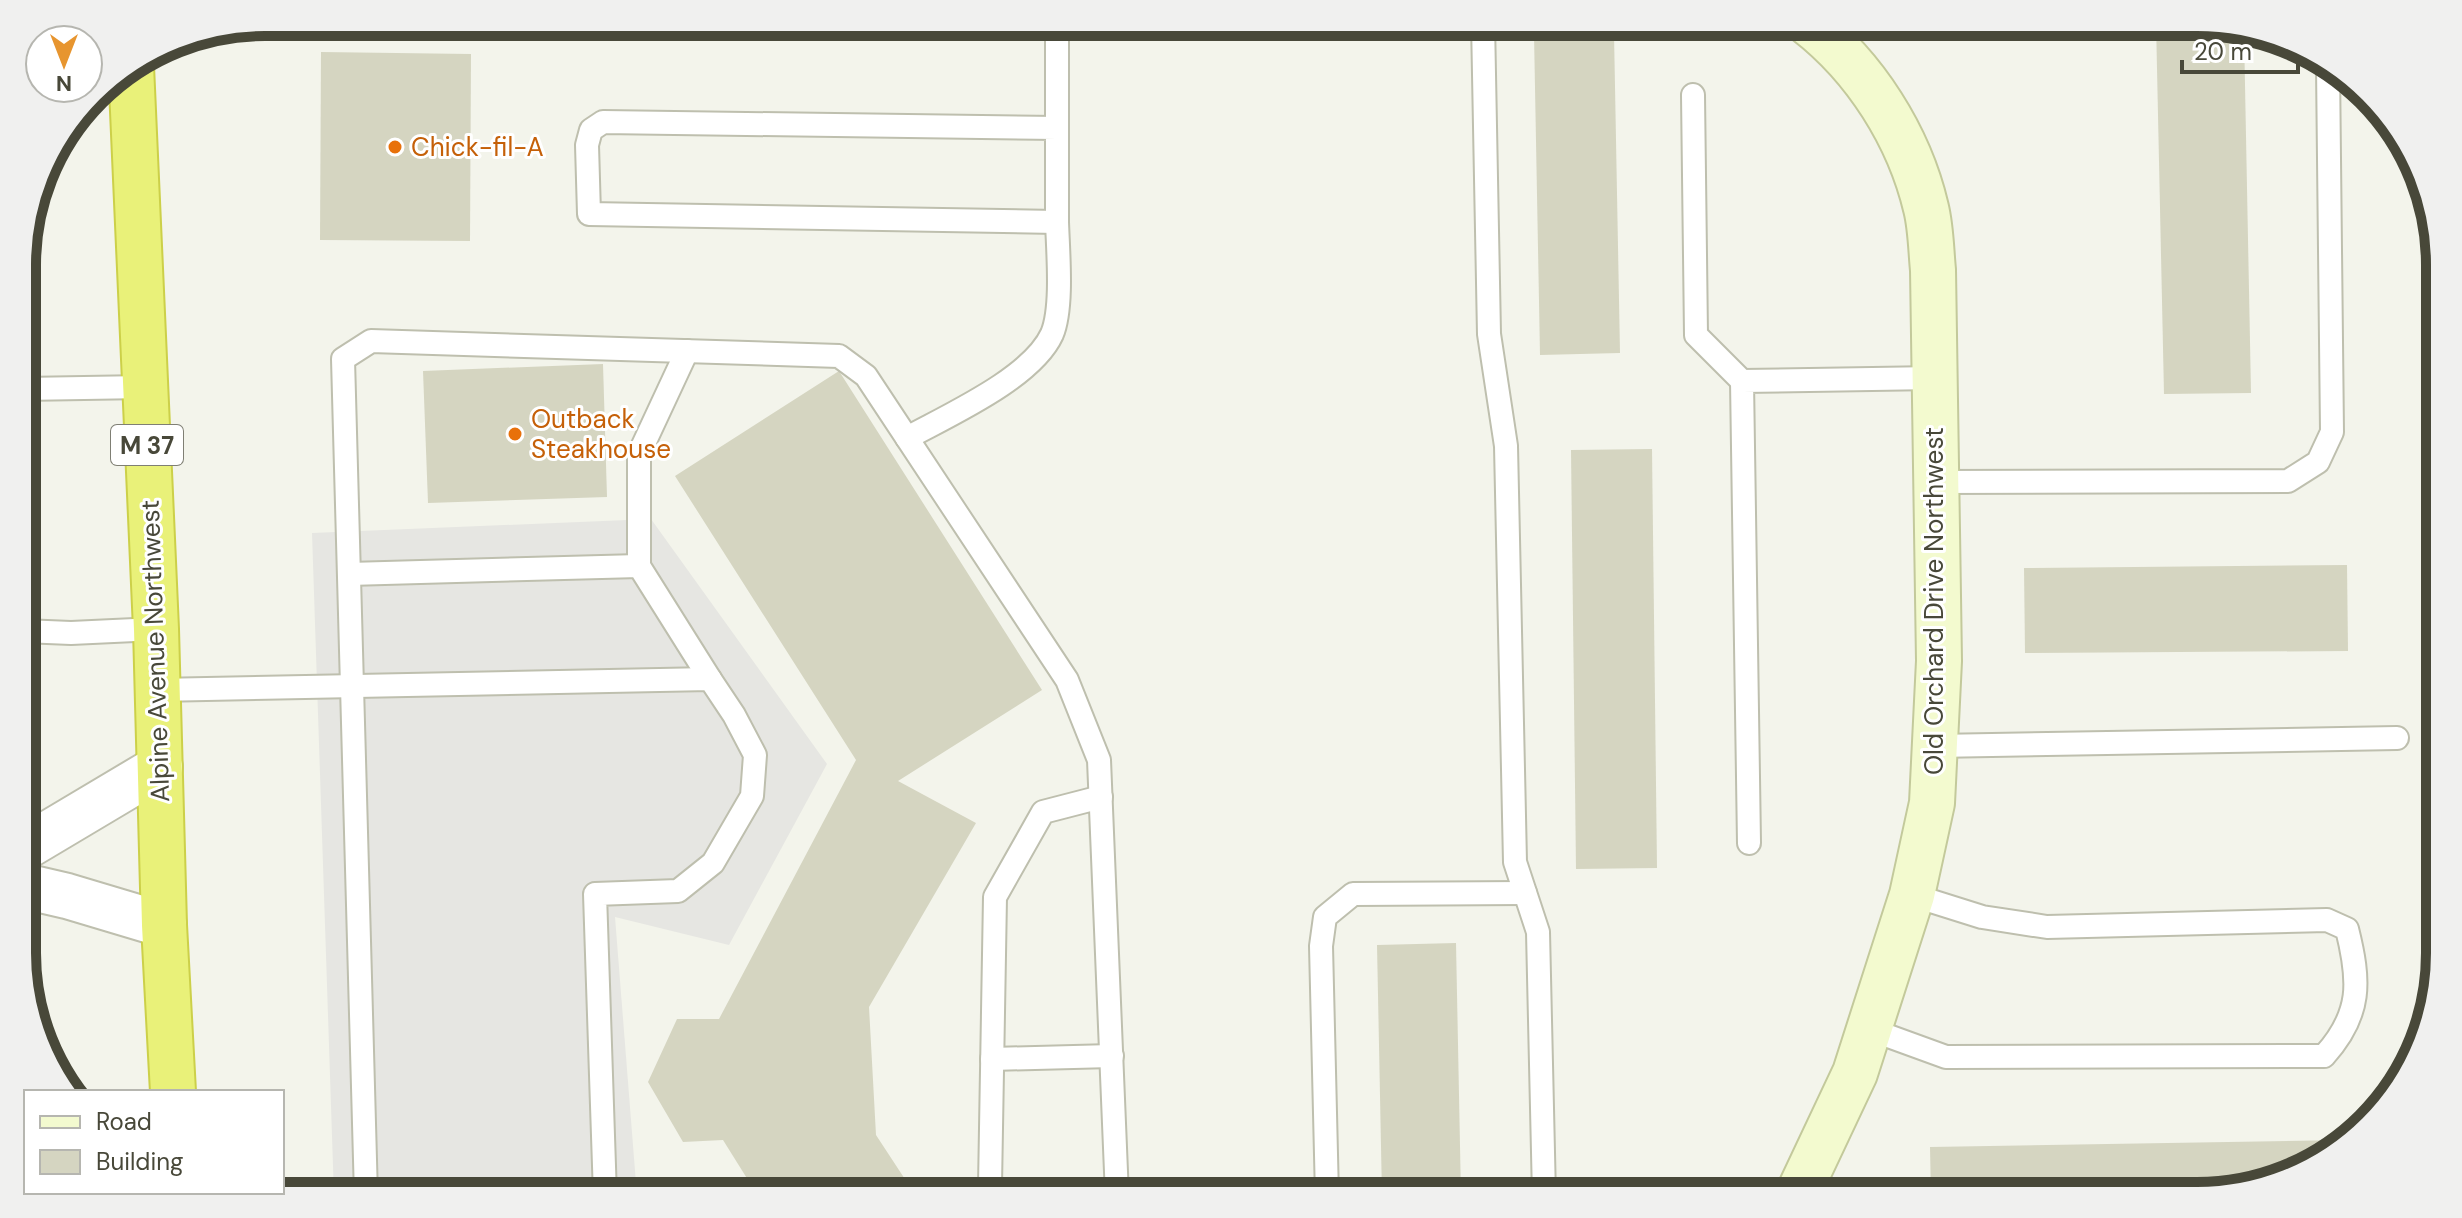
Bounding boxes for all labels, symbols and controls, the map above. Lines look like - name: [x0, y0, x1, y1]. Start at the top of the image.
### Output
- north arrow: [24, 24, 104, 104]
- scale bar: [2182, 24, 2298, 74]
- text: 20 m: [2194, 36, 2252, 67]
- text: N: [56, 69, 72, 98]
- place label: Chick-fil-A: [411, 130, 544, 164]
- marker: Chick-fil-A: [386, 138, 404, 156]
- place label: Outback Steakhouse: [531, 402, 671, 466]
- road number: M 37: [111, 425, 183, 465]
- marker: Outback Steakhouse: [506, 425, 524, 443]
- street label: Old Orchard Drive Northwest: [1917, 427, 1951, 775]
- street label: Alpine Avenue Northwest: [133, 499, 177, 803]
- legend: [24, 1090, 284, 1194]
- text: Road: [96, 1106, 152, 1137]
- text: Building: [96, 1146, 183, 1177]

